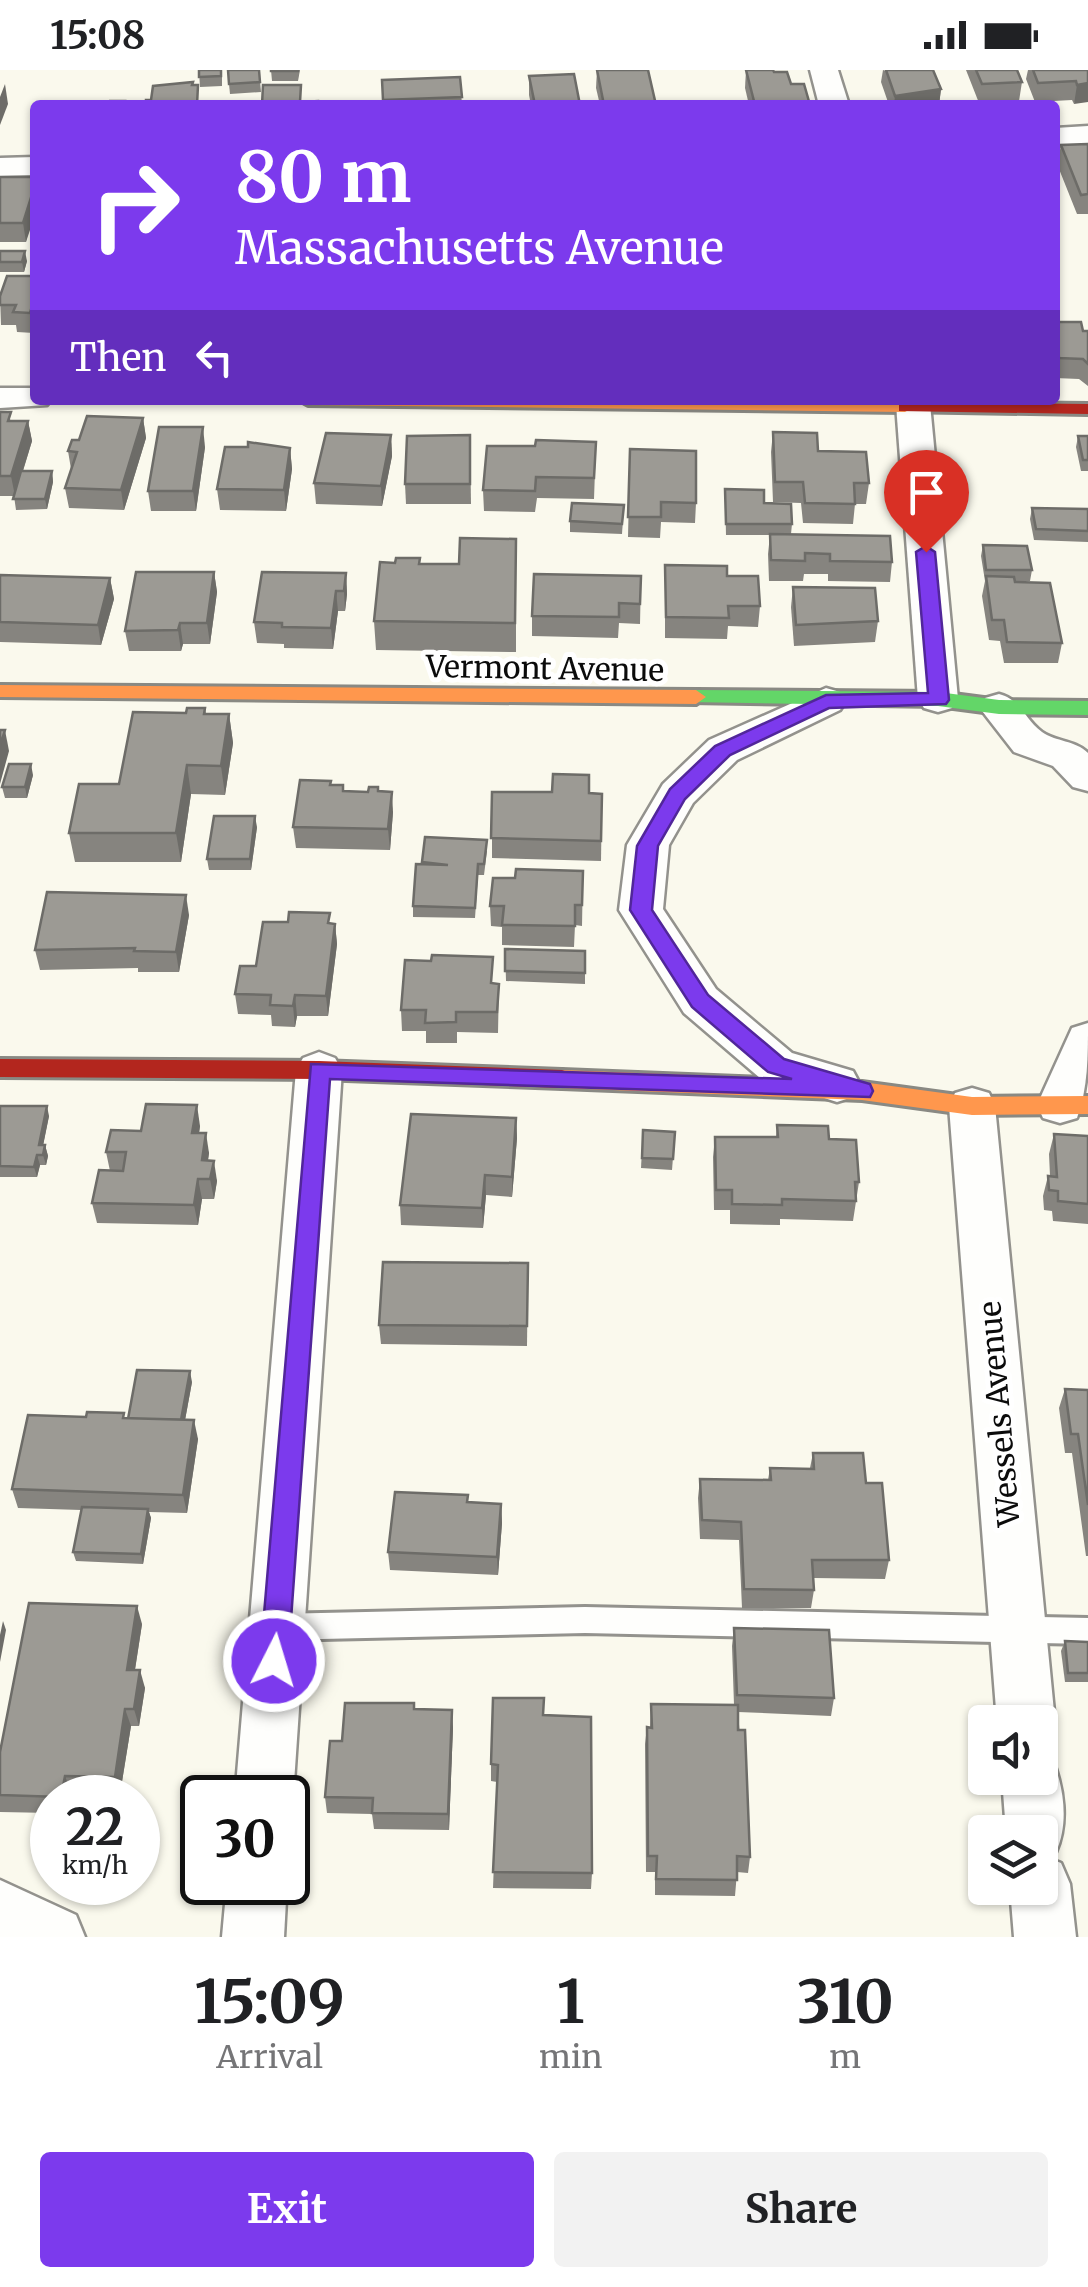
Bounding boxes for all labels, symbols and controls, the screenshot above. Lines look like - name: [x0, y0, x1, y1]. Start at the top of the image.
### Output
- text: 15:08: [50, 12, 145, 59]
- text: 80 m: [235, 133, 411, 221]
- icon: right: [70, 140, 200, 270]
- text: Massachusetts Avenue: [235, 220, 724, 276]
- icon: left: [187, 330, 242, 385]
- text: Then: [70, 334, 167, 381]
- pin: [884, 450, 969, 553]
- icon: arrive: [899, 465, 954, 520]
- street label: Vermont Avenue: [425, 647, 664, 689]
- street label: Wessels Avenue: [970, 1300, 1028, 1529]
- position arrow: [222, 1609, 326, 1713]
- map controls: [968, 1705, 1058, 1905]
- button: sound: [968, 1705, 1058, 1795]
- speed limit sign: 30: [180, 1775, 310, 1905]
- text: 22: [66, 1796, 124, 1859]
- button: layers: [968, 1815, 1058, 1905]
- text: km/h: [62, 1849, 128, 1881]
- text: 15:09: [194, 1964, 345, 2039]
- text: 1: [557, 1964, 585, 2039]
- text: 310: [797, 1964, 894, 2039]
- text: Arrival: [216, 2037, 323, 2077]
- text: min: [539, 2037, 602, 2077]
- text: m: [829, 2037, 861, 2077]
- button: Exit: [40, 2152, 534, 2267]
- button: Share: [554, 2152, 1048, 2267]

